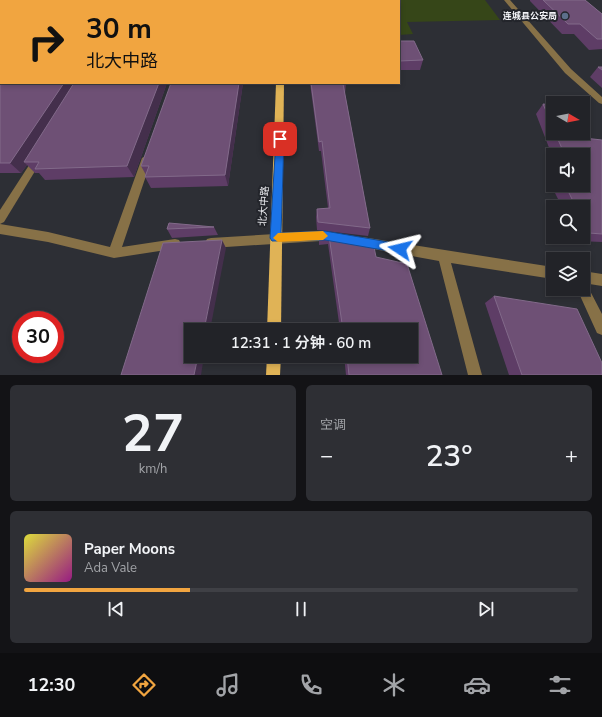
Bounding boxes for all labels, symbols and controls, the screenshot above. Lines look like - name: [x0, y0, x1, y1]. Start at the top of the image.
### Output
- text: 30 m: [86, 10, 152, 48]
- place label: 连城县公安局: [502, 10, 557, 22]
- marker: 连城县公安局: [560, 11, 570, 21]
- icon: right: [20, 16, 72, 68]
- text: 北大中路: [86, 49, 158, 73]
- north arrow: [546, 96, 590, 140]
- map controls: [546, 96, 590, 296]
- pin: [263, 122, 297, 156]
- icon: arrive: [269, 128, 291, 150]
- button: sound: [546, 148, 590, 192]
- street label: 北大中路: [256, 186, 272, 226]
- button: search: [546, 200, 590, 244]
- position arrow: [379, 228, 421, 270]
- button: layers: [546, 252, 590, 296]
- speed limit sign: 30: [12, 311, 64, 363]
- text: 12:31 · 1 分钟 · 60 m: [231, 333, 371, 353]
- text: 27: [122, 398, 184, 469]
- text: 空调: [320, 416, 346, 434]
- text: 23°: [425, 436, 473, 477]
- text: −: [320, 441, 333, 471]
- text: +: [565, 441, 578, 471]
- text: km/h: [139, 460, 167, 478]
- text: Paper Moons: [84, 539, 175, 559]
- text: Ada Vale: [84, 559, 137, 577]
- icon: previous: [105, 598, 127, 620]
- icon: pause: [290, 598, 312, 620]
- icon: next: [475, 598, 497, 620]
- icon: directions: [130, 671, 158, 699]
- icon: music: [214, 671, 242, 699]
- icon: phone: [297, 671, 325, 699]
- icon: climate: [380, 671, 408, 699]
- icon: car: [463, 671, 491, 699]
- icon: filters: [546, 671, 574, 699]
- text: 12:30: [28, 673, 75, 697]

